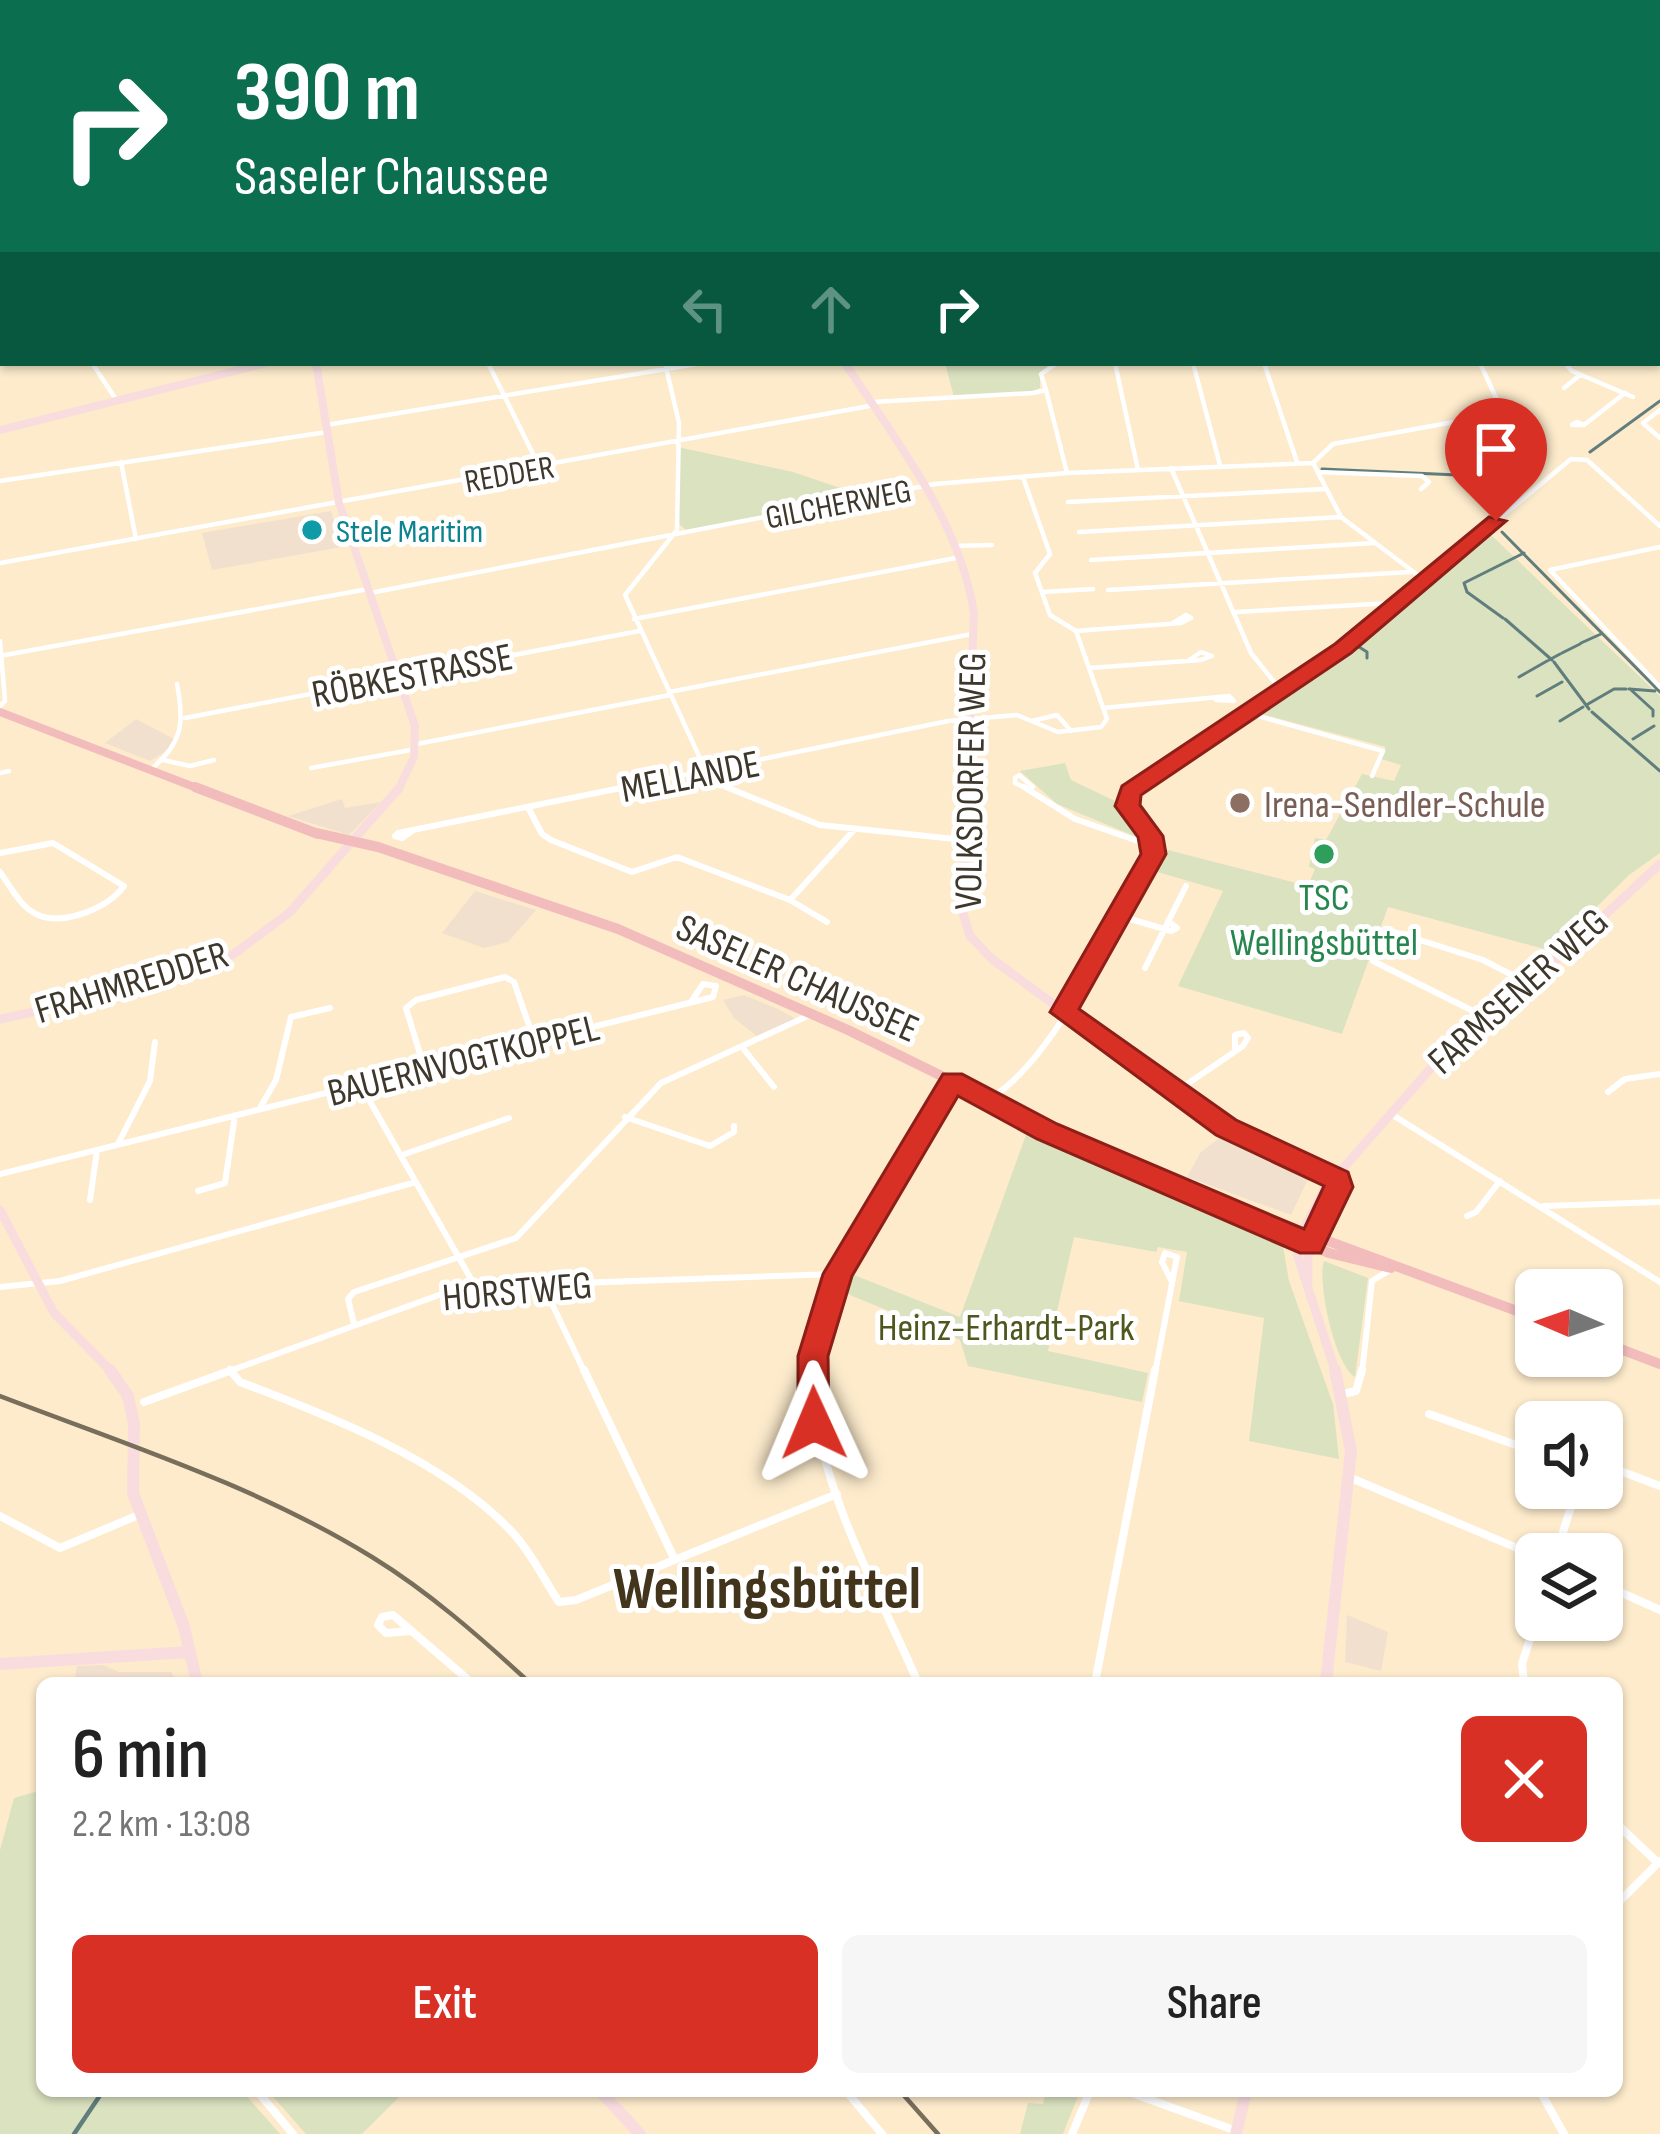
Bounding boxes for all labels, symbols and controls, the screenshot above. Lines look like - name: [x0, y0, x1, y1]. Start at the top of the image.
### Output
- text: 390 m: [234, 43, 420, 144]
- icon: right: [36, 48, 192, 204]
- text: Saseler Chaussee: [234, 145, 549, 210]
- icon: left: [672, 276, 738, 342]
- icon: ahead: [798, 276, 864, 342]
- icon: right: [924, 276, 990, 342]
- pin: [1445, 398, 1547, 521]
- icon: arrive: [1463, 416, 1529, 482]
- street label: REDDER: [461, 447, 557, 502]
- street label: GILCHERWEG: [762, 471, 915, 539]
- place label: Stele Maritim: [336, 512, 483, 552]
- marker: Stele Maritim: [299, 517, 325, 543]
- street label: RÖBKESTRASSE: [308, 634, 517, 719]
- street label: VOLKSDORFER WEG: [946, 652, 997, 910]
- street label: MELLANDE: [617, 741, 764, 814]
- place label: Irena-Sendler-Schule: [1264, 782, 1545, 829]
- marker: Irena-Sendler-Schule: [1227, 790, 1253, 816]
- marker: TSC Wellingsbüttel: [1311, 841, 1337, 867]
- place label: TSC Wellingsbüttel: [1230, 875, 1418, 967]
- street label: FARMSENER WEG: [1419, 899, 1618, 1085]
- street label: SASELER CHAUSSEE: [669, 905, 925, 1054]
- street label: FRAHMREDDER: [30, 932, 234, 1035]
- street label: BAUERNVOGTKOPPEL: [323, 1005, 604, 1118]
- street label: HORSTWEG: [440, 1263, 594, 1322]
- north arrow: [1515, 1269, 1623, 1377]
- map controls: [1515, 1269, 1623, 1641]
- park label: Heinz-Erhardt-Park: [878, 1305, 1134, 1352]
- position arrow: [751, 1360, 877, 1486]
- button: sound: [1515, 1401, 1623, 1509]
- button: layers: [1515, 1533, 1623, 1641]
- district label: Wellingsbüttel: [613, 1554, 921, 1626]
- text: 6 min: [72, 1712, 209, 1799]
- button: close: [1461, 1716, 1587, 1842]
- text: 2.2 km · 13:08: [72, 1801, 251, 1848]
- button: Exit: [72, 1935, 818, 2073]
- button: Share: [842, 1935, 1587, 2073]

